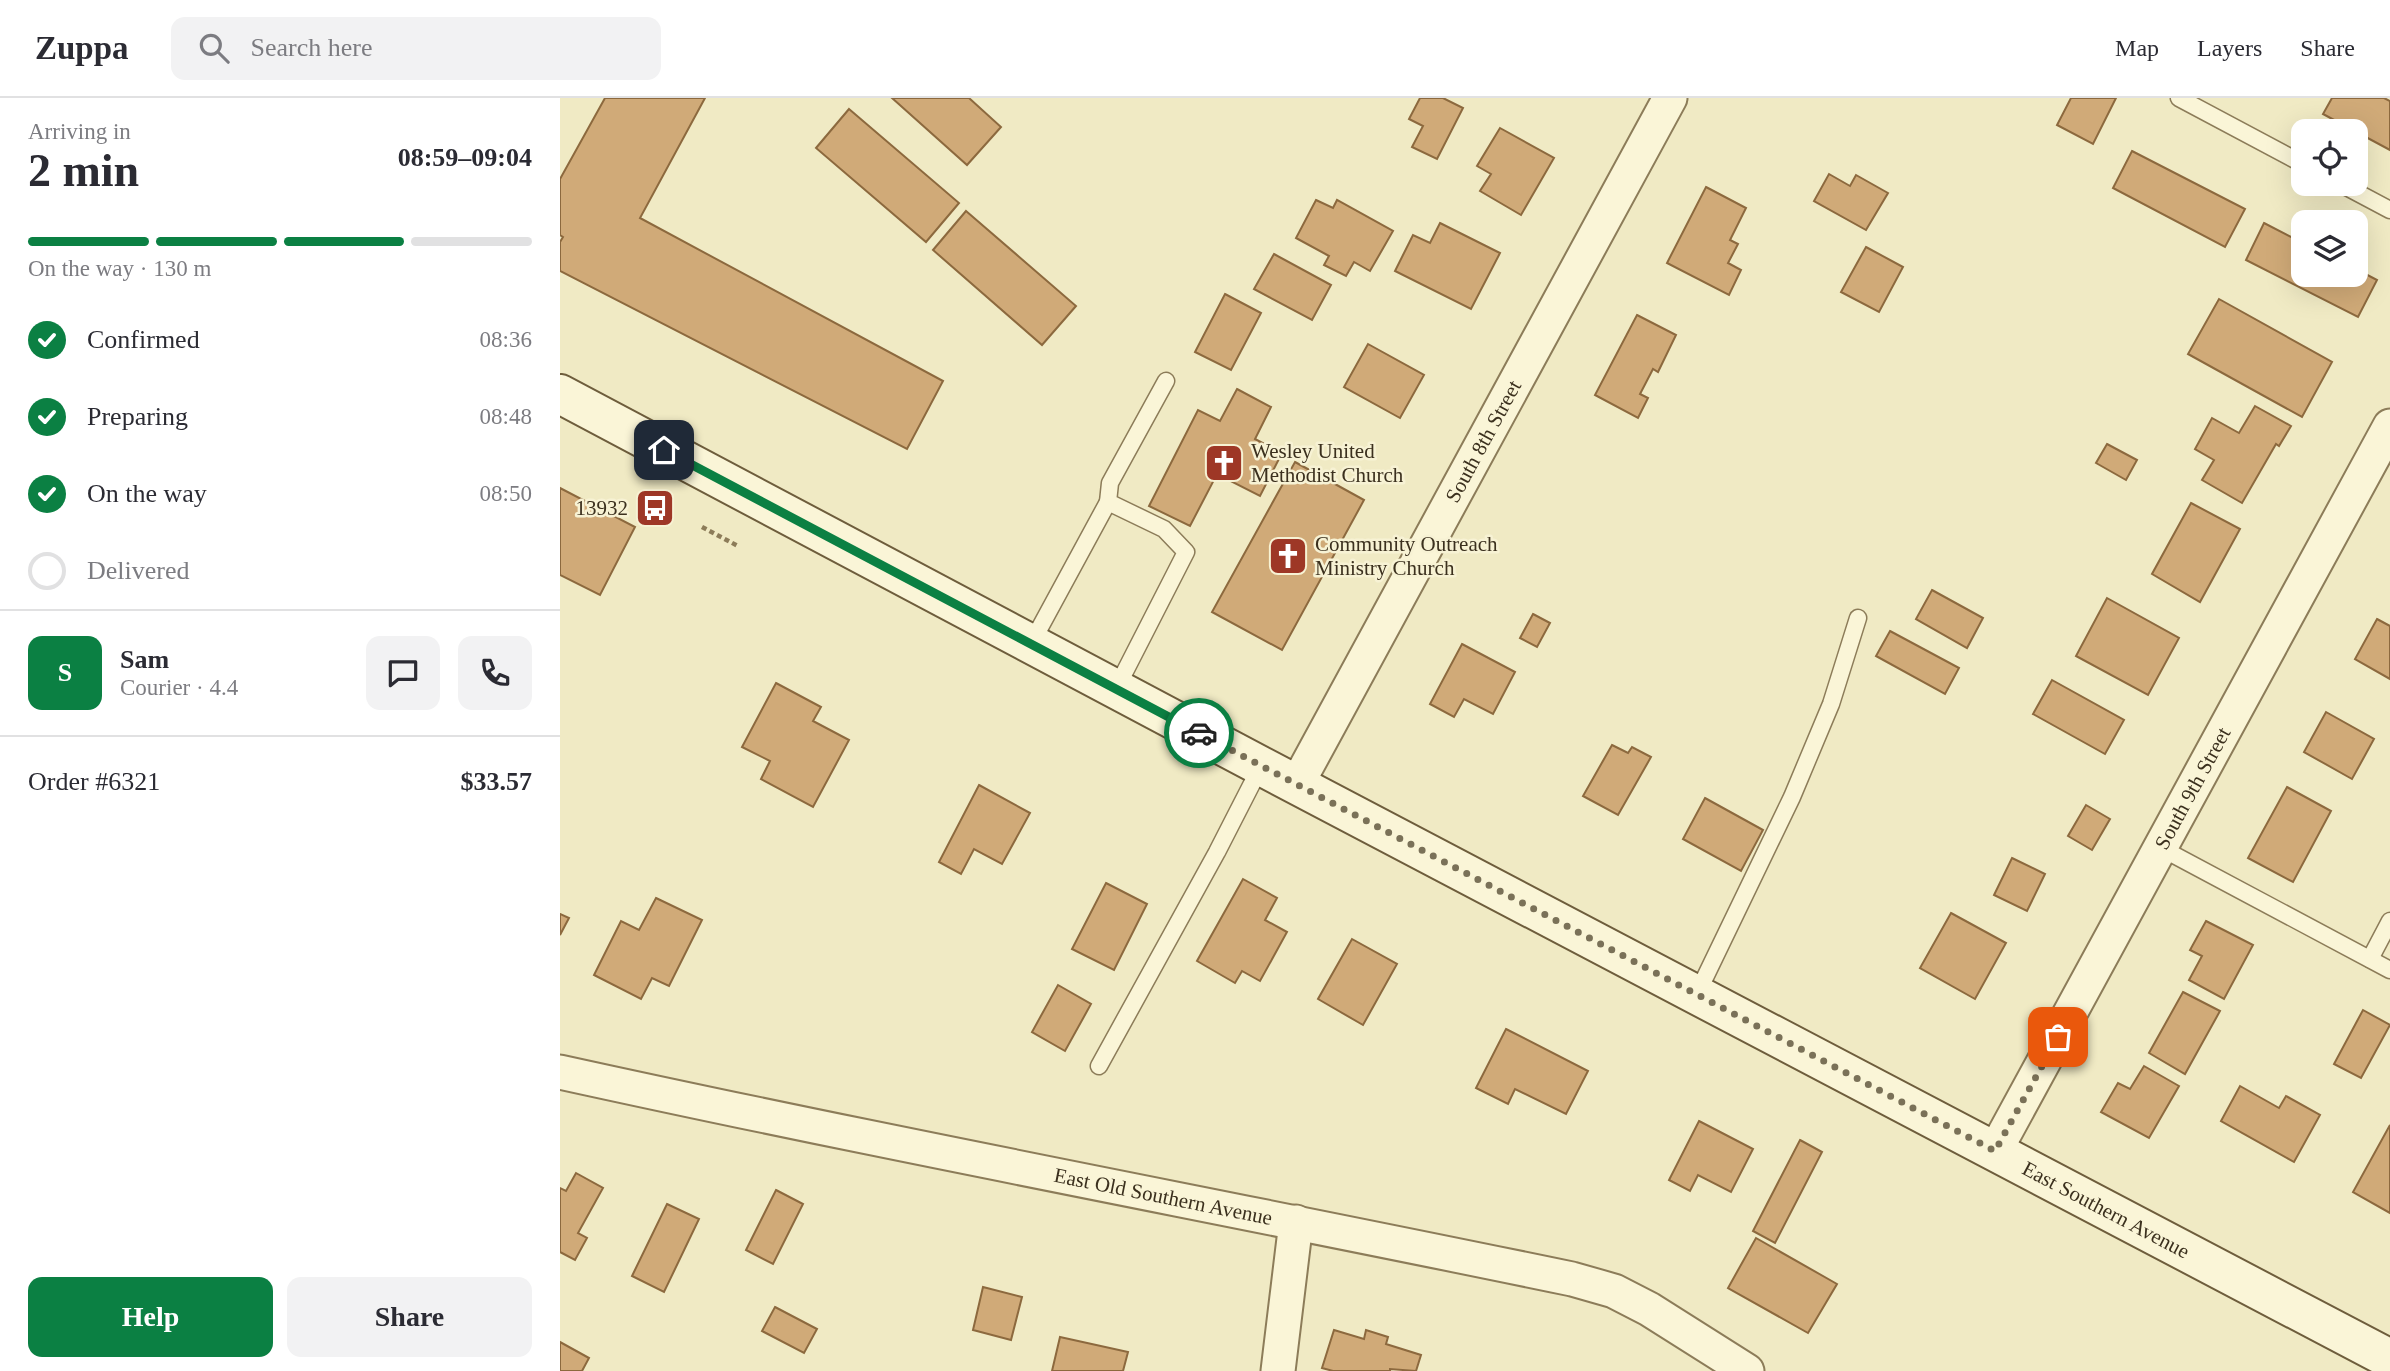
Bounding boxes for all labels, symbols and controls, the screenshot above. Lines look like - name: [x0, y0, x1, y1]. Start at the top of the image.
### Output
- search box: [171, 17, 661, 80]
- icon: search: [195, 29, 233, 67]
- text: Zuppa: [35, 30, 129, 66]
- text: Search here: [251, 33, 373, 62]
- text: Map: [2115, 35, 2159, 61]
- text: Layers: [2197, 35, 2262, 61]
- text: Share: [2300, 35, 2355, 61]
- text: Arriving in: [28, 119, 131, 144]
- map controls: [2291, 119, 2368, 287]
- button: locate: [2291, 119, 2368, 196]
- text: 08:59–09:04: [398, 143, 532, 172]
- text: 2 min: [28, 145, 139, 196]
- button: layers: [2291, 210, 2368, 287]
- text: On the way · 130 m: [28, 256, 211, 281]
- icon: check: [28, 321, 66, 359]
- text: Confirmed: [87, 325, 200, 354]
- text: 08:36: [480, 327, 532, 352]
- street label: South 8th Street: [1440, 376, 1526, 507]
- icon: check: [28, 398, 66, 436]
- text: Preparing: [87, 402, 188, 431]
- text: 08:48: [480, 404, 532, 429]
- pin: [634, 420, 694, 480]
- icon: home: [645, 431, 683, 469]
- place label: Wesley United Methodist Church: [1251, 439, 1404, 487]
- church icon: Wesley United Methodist Church: [1203, 442, 1245, 484]
- icon: check: [28, 475, 66, 513]
- text: On the way: [87, 479, 207, 508]
- text: 08:50: [480, 481, 532, 506]
- bus stop icon: 13932: [634, 487, 676, 529]
- place label: 13932: [576, 496, 628, 520]
- place label: Community Outreach Ministry Church: [1315, 532, 1498, 580]
- church icon: Community Outreach Ministry Church: [1267, 535, 1309, 577]
- text: Delivered: [87, 556, 190, 585]
- button: chat: [366, 636, 440, 710]
- button: phone: [458, 636, 532, 710]
- text: Sam: [120, 645, 169, 674]
- text: S: [58, 658, 72, 687]
- text: Courier · 4.4: [120, 675, 238, 700]
- courier: [1164, 698, 1234, 768]
- icon: car: [1180, 714, 1218, 752]
- street label: South 9th Street: [2150, 723, 2236, 854]
- text: Order #6321: [28, 767, 160, 796]
- text: $33.57: [461, 767, 532, 796]
- pin: [2028, 1007, 2088, 1067]
- icon: bag: [2039, 1018, 2077, 1056]
- street label: East Southern Avenue: [2018, 1156, 2193, 1263]
- street label: East Old Southern Avenue: [1052, 1163, 1274, 1230]
- button: Help: [28, 1277, 273, 1357]
- button: Share: [287, 1277, 532, 1357]

